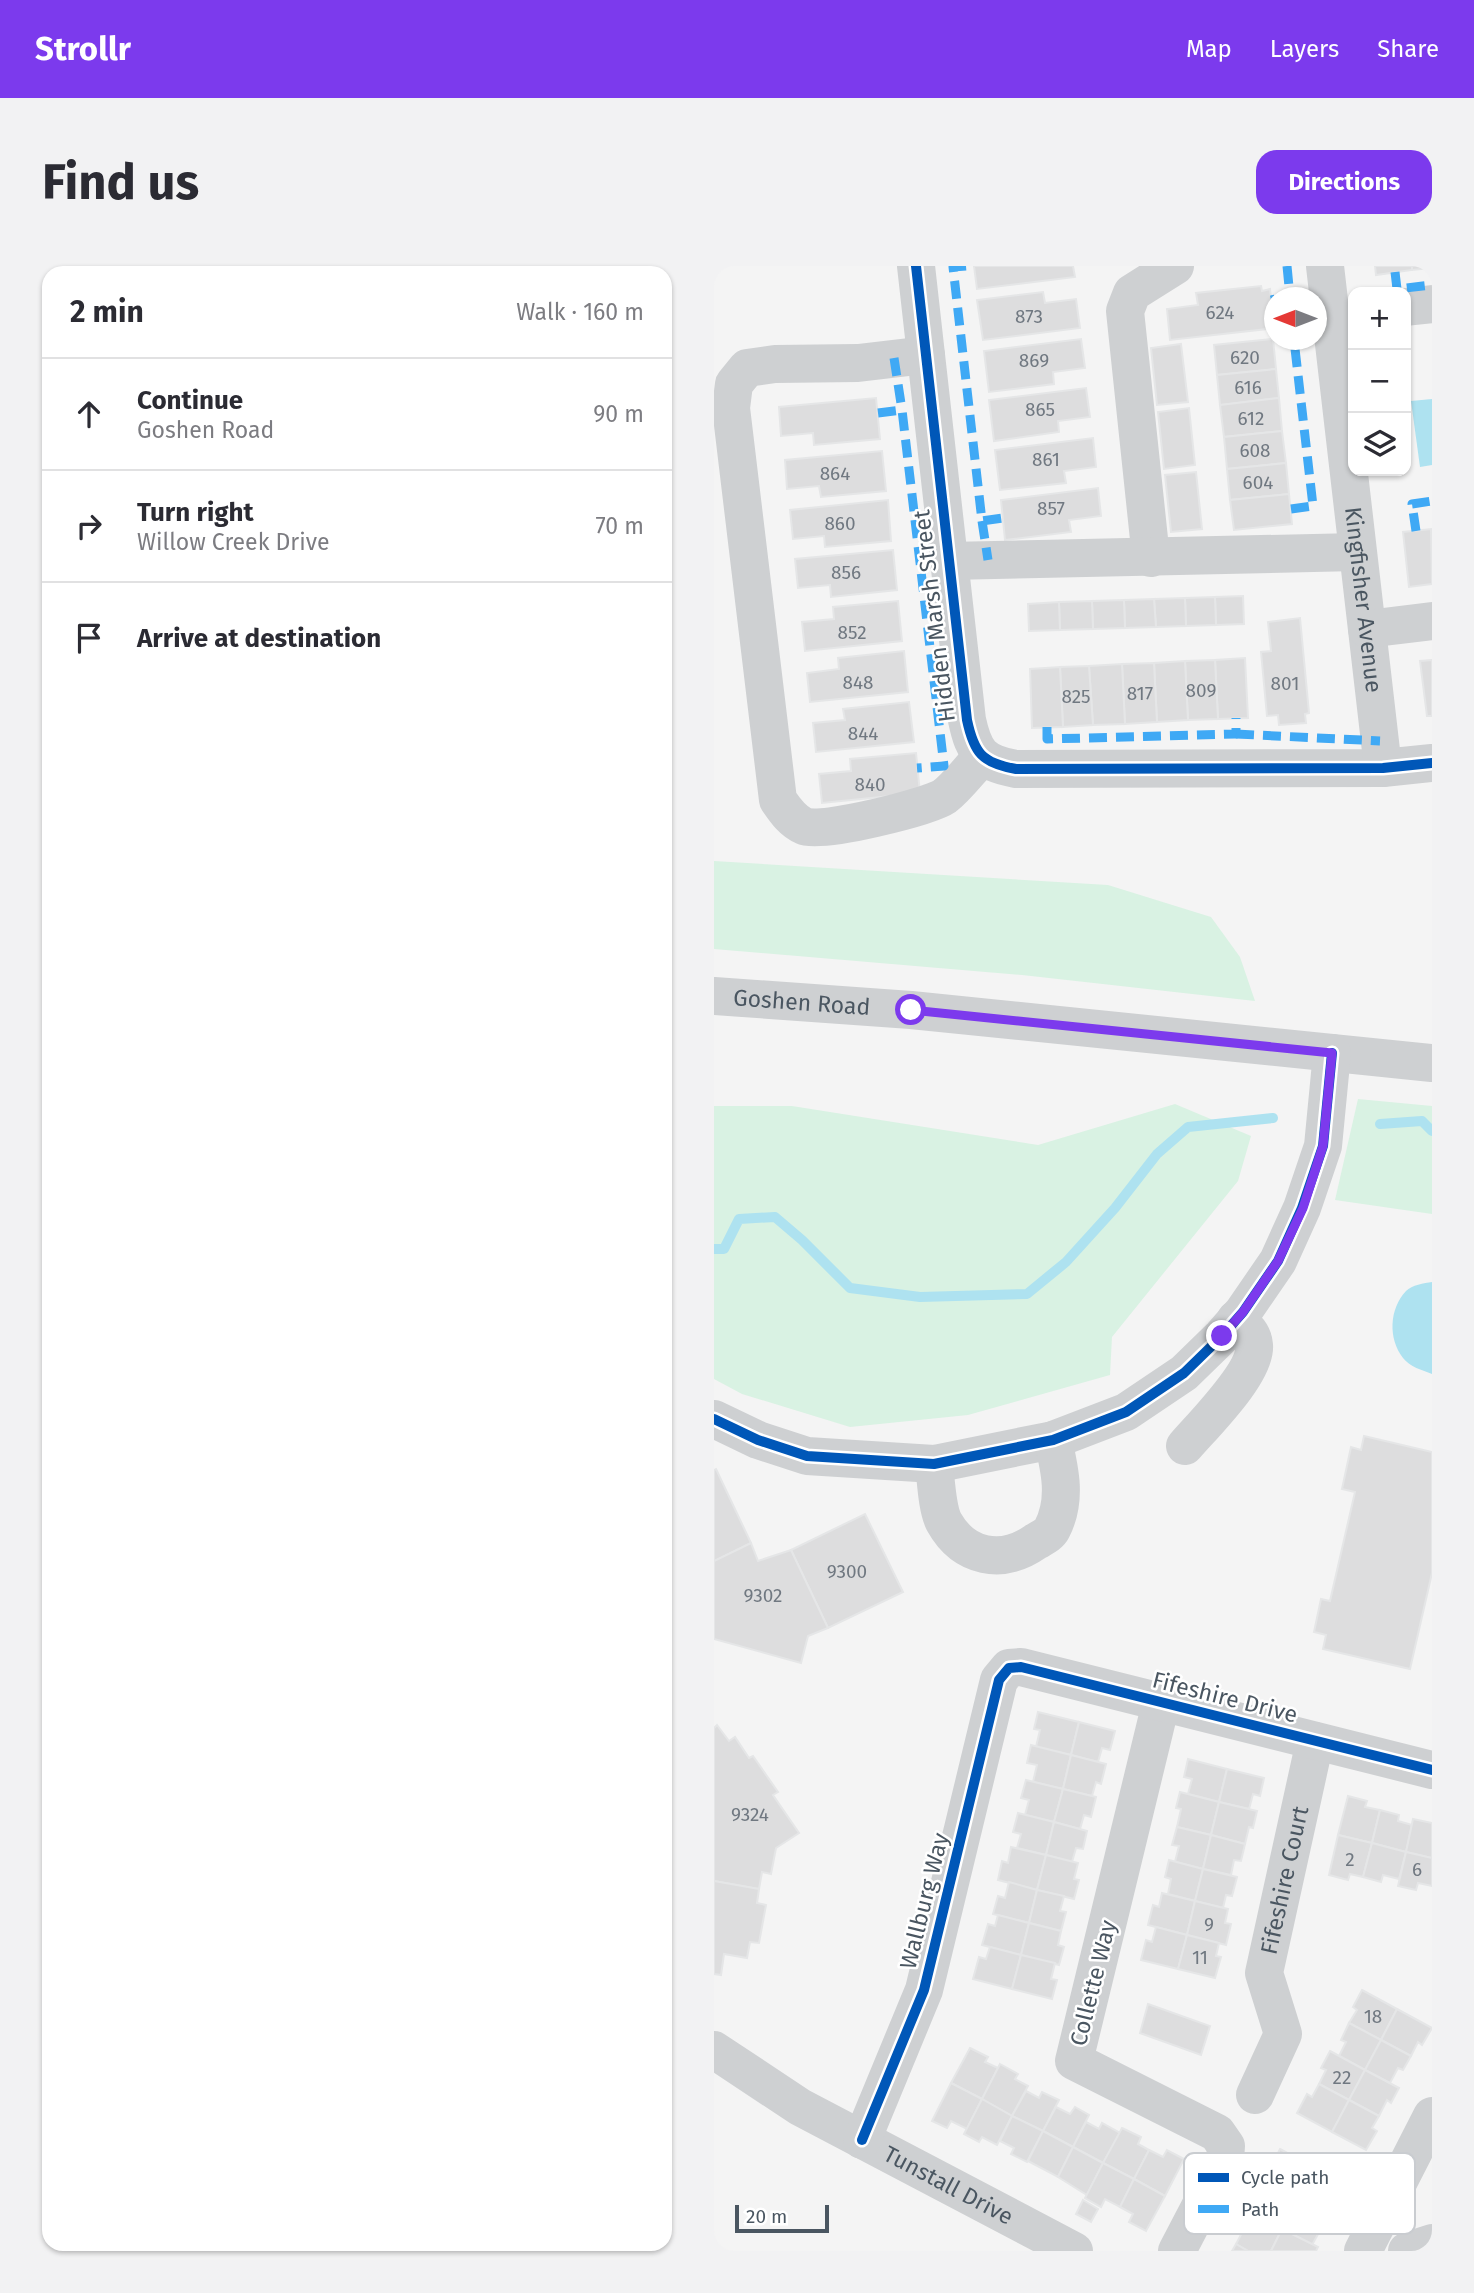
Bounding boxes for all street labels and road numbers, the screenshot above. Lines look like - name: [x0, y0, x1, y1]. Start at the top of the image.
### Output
- street label: Kingfisher Avenue: [1339, 505, 1388, 694]
- street label: Hidden Marsh Street: [907, 508, 961, 724]
- street label: Goshen Road: [732, 983, 871, 1021]
- street label: Fifeshire Drive: [1150, 1665, 1300, 1729]
- street label: Fifeshire Court: [1255, 1803, 1314, 1957]
- street label: Wallburg Way: [894, 1829, 955, 1972]
- street label: Collette Way: [1064, 1917, 1122, 2049]
- street label: Tunstall Drive: [879, 2139, 1018, 2231]

